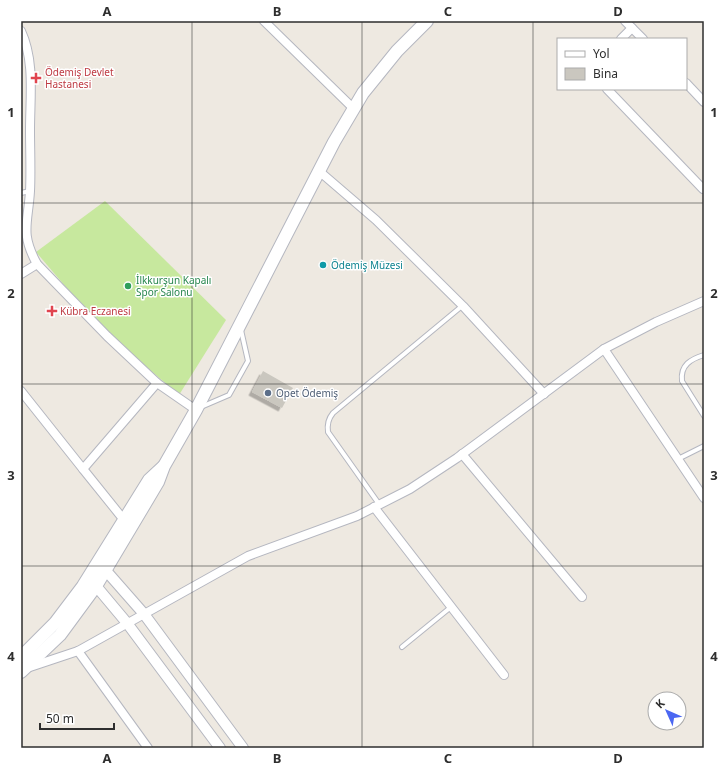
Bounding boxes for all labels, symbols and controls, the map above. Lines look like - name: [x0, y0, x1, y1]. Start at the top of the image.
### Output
- text: A: [103, 2, 112, 20]
- text: B: [273, 2, 281, 20]
- text: C: [444, 2, 452, 20]
- text: D: [613, 2, 623, 20]
- legend: [557, 38, 687, 90]
- text: Yol: [593, 45, 610, 62]
- place label: Ödemiş Devlet Hastanesi: [45, 65, 114, 91]
- text: Bina: [593, 65, 618, 82]
- marker: Ödemiş Devlet Hastanesi: [30, 72, 42, 84]
- text: 1: [7, 103, 15, 121]
- text: 1: [710, 103, 718, 121]
- place label: Ödemiş Müzesi: [331, 258, 403, 272]
- marker: Ödemiş Müzesi: [318, 260, 328, 270]
- place label: İlkkurşun Kapalı Spor Salonu: [136, 273, 211, 299]
- marker: İlkkurşun Kapalı Spor Salonu: [123, 281, 133, 291]
- text: 2: [7, 284, 15, 302]
- text: 2: [710, 284, 718, 302]
- place label: Kübra Eczanesi: [60, 304, 131, 318]
- marker: Kübra Eczanesi: [47, 306, 57, 316]
- place label: Opet Ödemiş: [276, 386, 338, 400]
- marker: Opet Ödemiş: [263, 388, 273, 398]
- text: 3: [7, 466, 15, 484]
- text: 3: [710, 466, 718, 484]
- text: 4: [7, 647, 15, 665]
- text: 4: [710, 647, 718, 665]
- north arrow: [647, 691, 687, 731]
- text: K: [652, 695, 668, 711]
- scale bar: [40, 705, 114, 731]
- text: 50 m: [46, 710, 74, 727]
- text: A: [103, 749, 112, 767]
- text: B: [273, 749, 281, 767]
- text: C: [444, 749, 452, 767]
- text: D: [613, 749, 623, 767]

